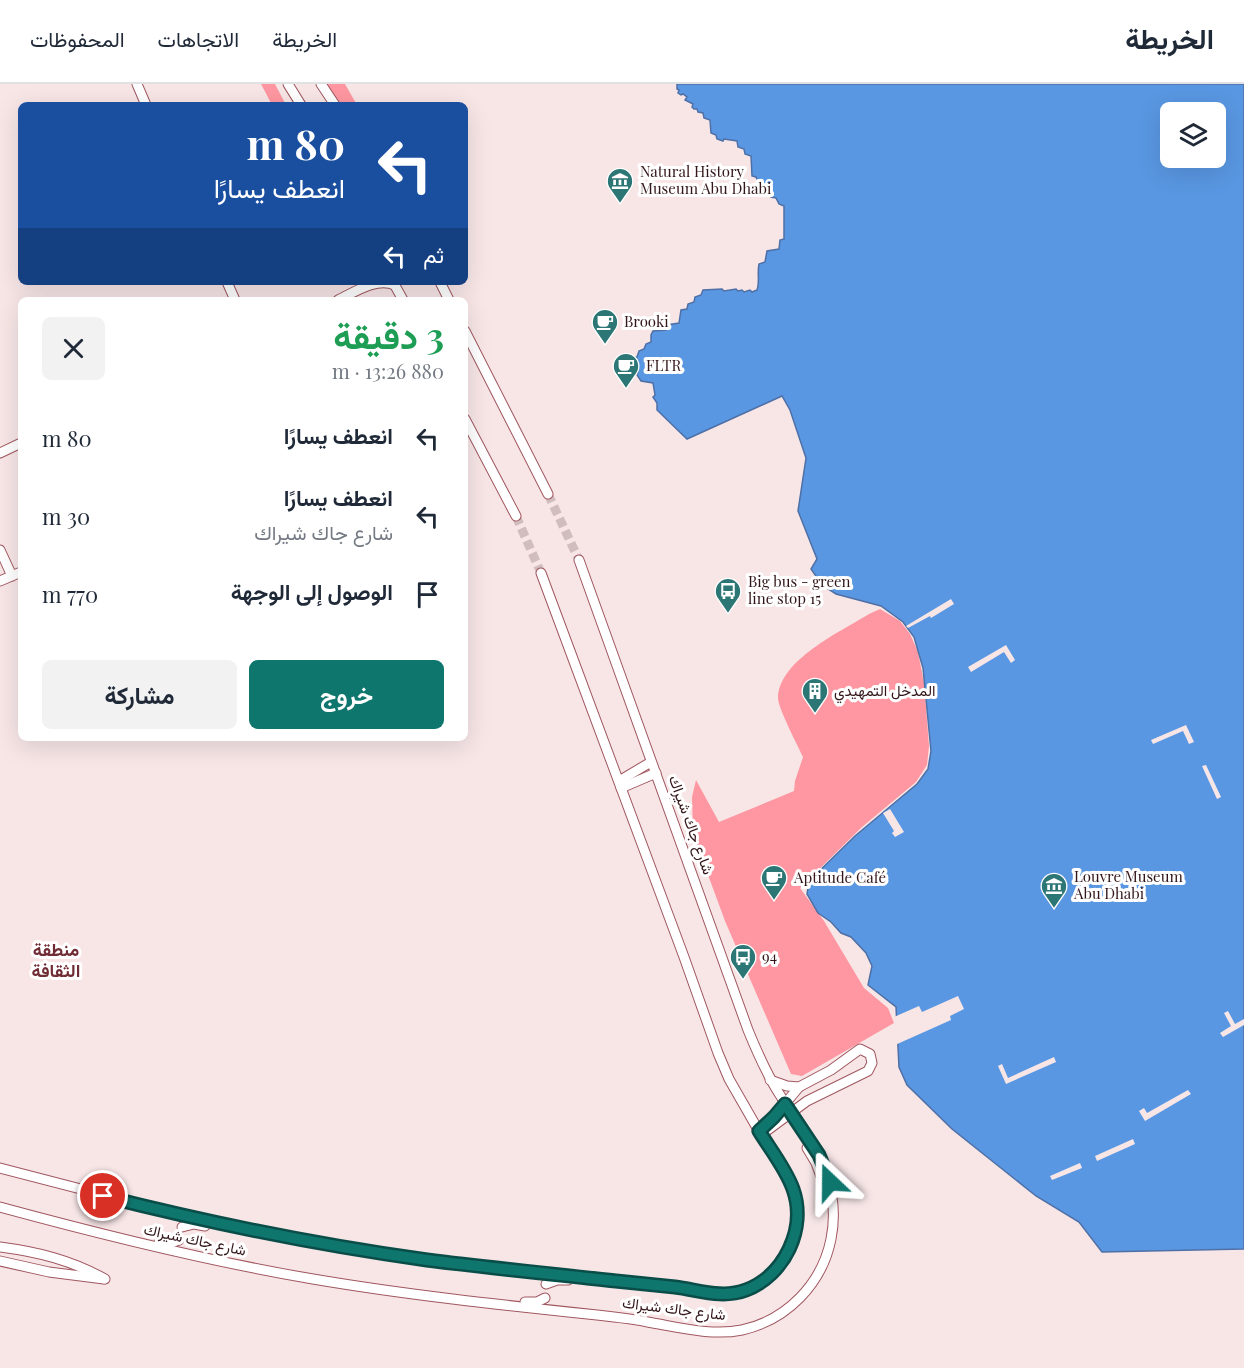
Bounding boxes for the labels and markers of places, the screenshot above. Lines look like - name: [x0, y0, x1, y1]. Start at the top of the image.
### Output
- place label: Natural History Museum Abu Dhabi: [640, 161, 772, 198]
- museum icon: Natural History Museum Abu Dhabi: [605, 166, 635, 204]
- cafe icon: Brooki: [590, 307, 620, 345]
- place label: Brooki: [624, 311, 669, 331]
- cafe icon: FLTR: [611, 351, 641, 389]
- place label: FLTR: [646, 355, 682, 375]
- place label: Big bus - green line stop 15: [748, 571, 851, 608]
- bus stop icon: Big bus - green line stop 15: [713, 576, 743, 614]
- building icon: المدخل التمهيدي: [800, 676, 830, 714]
- place label: المدخل التمهيدي: [834, 680, 935, 704]
- cafe icon: Aptitude Café: [759, 863, 789, 901]
- place label: Louvre Museum Abu Dhabi: [1073, 866, 1183, 903]
- place label: Aptitude Café: [793, 867, 886, 887]
- museum icon: Louvre Museum Abu Dhabi: [1039, 871, 1069, 909]
- bus stop icon: 94: [728, 942, 758, 980]
- place label: 94: [762, 946, 777, 966]
- pin: [77, 1170, 128, 1221]

